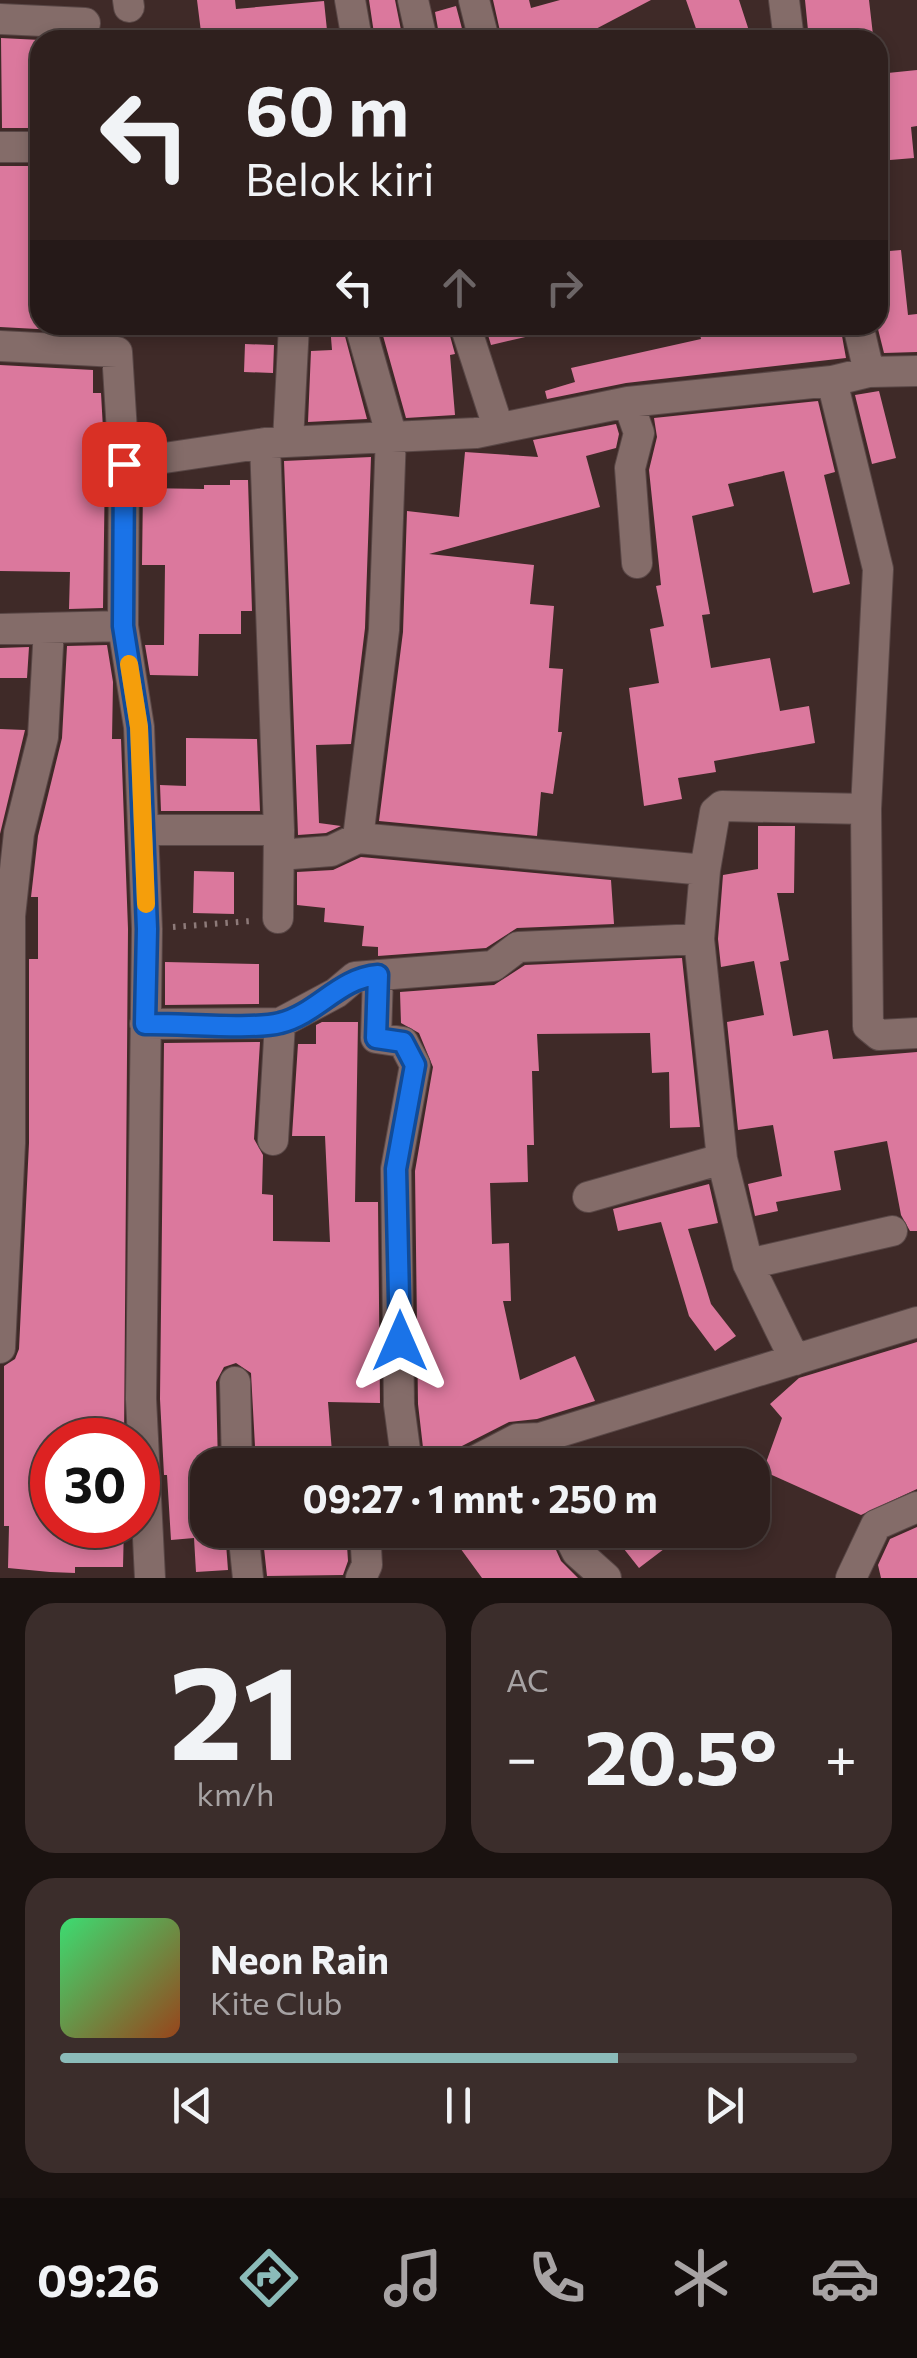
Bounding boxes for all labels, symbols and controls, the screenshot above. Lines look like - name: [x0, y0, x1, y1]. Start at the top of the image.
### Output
- text: 60 m: [245, 65, 409, 150]
- icon: left: [80, 70, 210, 200]
- text: Belok kiri: [245, 150, 435, 205]
- icon: left: [327, 260, 382, 315]
- icon: ahead: [432, 260, 487, 315]
- icon: right: [537, 260, 592, 315]
- pin: [82, 422, 167, 507]
- icon: arrive: [97, 437, 152, 492]
- position arrow: [348, 1289, 452, 1393]
- speed limit sign: 30: [30, 1418, 160, 1548]
- text: 09:27 · 1 mnt · 250 m: [302, 1474, 658, 1521]
- text: 21: [169, 1628, 302, 1787]
- text: AC: [506, 1659, 549, 1699]
- text: 20.5°: [585, 1709, 777, 1800]
- text: −: [506, 1722, 537, 1789]
- text: +: [825, 1722, 857, 1789]
- text: km/h: [197, 1773, 274, 1813]
- text: Neon Rain: [210, 1935, 389, 1982]
- text: Kite Club: [210, 1982, 342, 2022]
- icon: previous: [165, 2078, 220, 2133]
- icon: pause: [431, 2078, 486, 2133]
- icon: next: [697, 2078, 752, 2133]
- icon: directions: [234, 2243, 304, 2313]
- icon: music: [378, 2243, 448, 2313]
- icon: phone: [522, 2243, 592, 2313]
- icon: climate: [666, 2243, 736, 2313]
- icon: car: [810, 2243, 880, 2313]
- text: 09:26: [37, 2251, 160, 2306]

